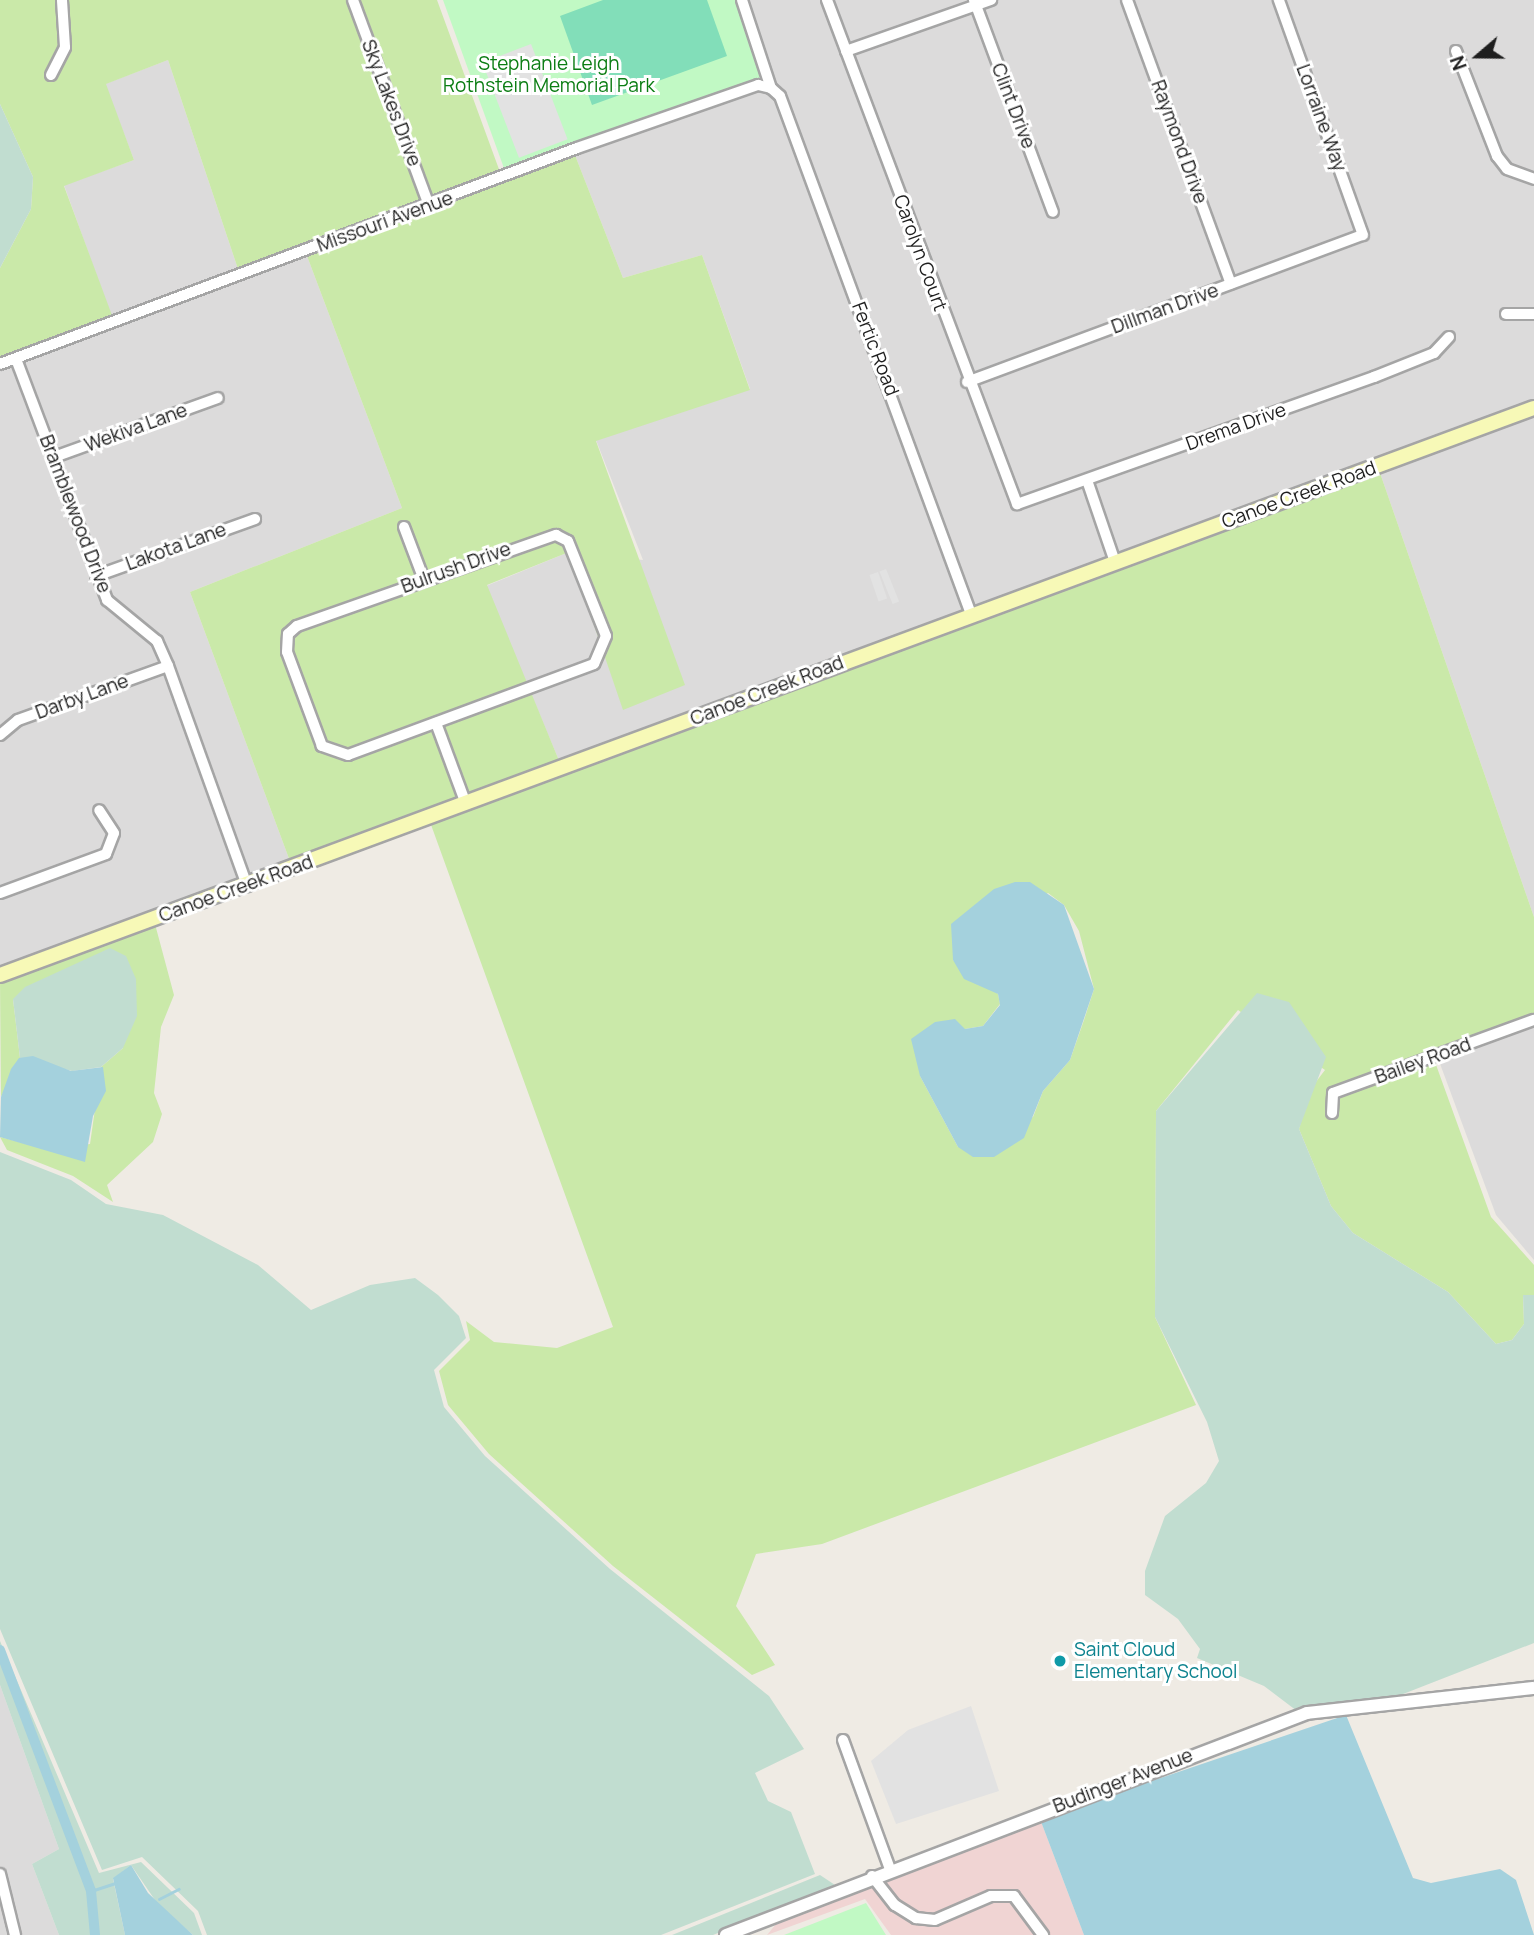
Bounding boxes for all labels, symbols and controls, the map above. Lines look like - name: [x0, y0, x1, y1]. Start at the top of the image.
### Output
- north arrow: [1443, 21, 1513, 91]
- street label: Sky Lakes Drive: [356, 36, 426, 170]
- text: N: [1444, 52, 1473, 74]
- park label: Stephanie Leigh Rothstein Memorial Park: [443, 53, 655, 97]
- street label: Clint Drive: [986, 60, 1040, 152]
- street label: Lorraine Way: [1291, 61, 1351, 175]
- street label: Raymond Drive: [1146, 77, 1212, 207]
- street label: Missouri Avenue: [314, 187, 456, 257]
- street label: Carolyn Court: [888, 192, 952, 314]
- street label: Dillman Drive: [1108, 279, 1222, 339]
- street label: Fertic Road: [847, 299, 903, 399]
- street label: Drema Drive: [1183, 398, 1289, 456]
- street label: Wekiva Lane: [82, 399, 190, 457]
- street label: Bramblewood Drive: [34, 432, 116, 596]
- street label: Canoe Creek Road: [1219, 457, 1379, 533]
- street label: Lakota Lane: [123, 518, 229, 576]
- street label: Bulrush Drive: [398, 538, 514, 598]
- street label: Canoe Creek Road: [687, 651, 847, 731]
- street label: Darby Lane: [32, 670, 132, 724]
- street label: Canoe Creek Road: [156, 851, 316, 927]
- street label: Bailey Road: [1372, 1033, 1474, 1089]
- place label: Saint Cloud Elementary School: [1074, 1639, 1237, 1683]
- marker: Saint Cloud Elementary School: [1052, 1653, 1068, 1669]
- street label: Budinger Avenue: [1050, 1744, 1196, 1818]

